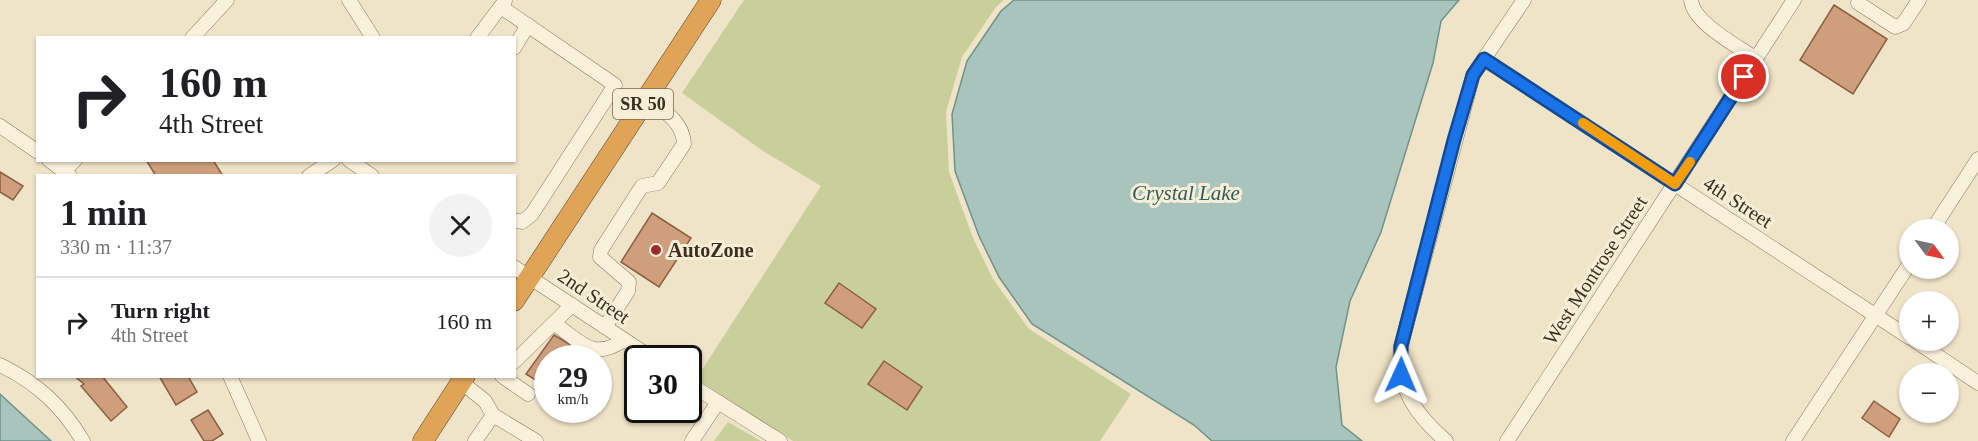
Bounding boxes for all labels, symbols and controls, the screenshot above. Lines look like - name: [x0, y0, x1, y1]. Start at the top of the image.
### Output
- pin: [1718, 51, 1769, 102]
- icon: right: [60, 60, 138, 138]
- text: 160 m: [159, 60, 268, 106]
- icon: arrive: [1727, 60, 1760, 93]
- road number: SR 50: [613, 89, 673, 119]
- text: 4th Street: [159, 109, 263, 139]
- street label: 4th Street: [1700, 172, 1777, 232]
- water label: Crystal Lake: [1132, 181, 1240, 205]
- street label: West Montrose Street: [1539, 191, 1652, 348]
- text: 1 min: [60, 193, 147, 233]
- button: close: [429, 194, 492, 257]
- north arrow: [1899, 219, 1959, 279]
- map controls: [1899, 219, 1959, 423]
- text: 330 m · 11:37: [60, 236, 172, 258]
- place label: AutoZone: [668, 239, 754, 261]
- marker: AutoZone: [649, 243, 663, 257]
- street label: 2nd Street: [554, 264, 634, 328]
- button: +: [1899, 291, 1959, 351]
- text: Turn right: [111, 298, 210, 323]
- icon: right: [60, 306, 93, 339]
- text: 160 m: [436, 309, 492, 334]
- text: 4th Street: [111, 324, 188, 346]
- position arrow: [1369, 343, 1433, 407]
- speed limit sign: 30: [624, 345, 702, 423]
- text: 29: [558, 360, 588, 393]
- button: −: [1899, 363, 1959, 423]
- text: km/h: [558, 391, 588, 407]

